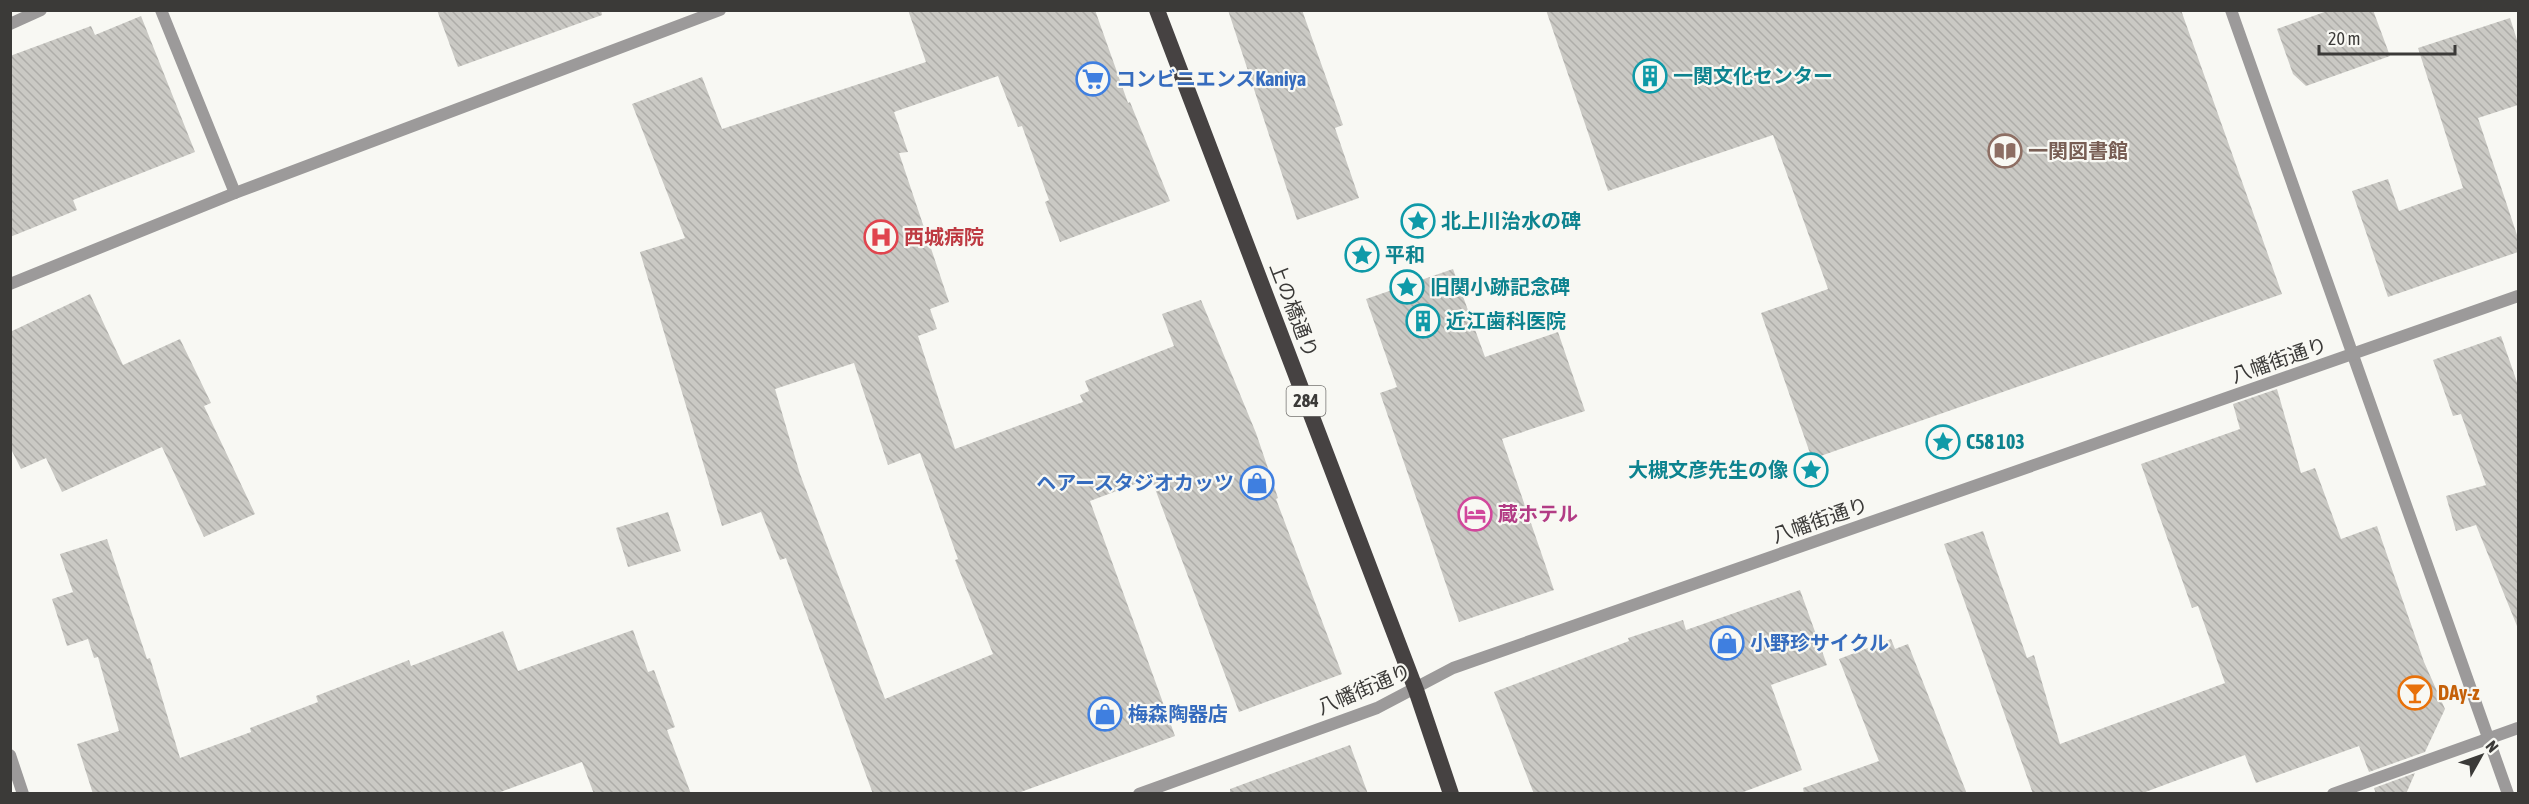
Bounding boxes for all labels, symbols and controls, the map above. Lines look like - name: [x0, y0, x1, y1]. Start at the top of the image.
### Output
- scale bar: [2319, 18, 2456, 56]
- text: 20 m: [2328, 28, 2360, 49]
- building icon: 一関文化センター: [1632, 58, 1668, 94]
- supermarket icon: コンビニエンスKaniya: [1075, 61, 1111, 97]
- place label: 一関文化センター: [1673, 64, 1833, 87]
- place label: コンビニエンスKaniya: [1116, 67, 1306, 90]
- library icon: 一関図書館: [1987, 133, 2023, 169]
- place label: 一関図書館: [2028, 139, 2128, 162]
- place icon: 北上川治水の碑: [1400, 203, 1436, 239]
- place label: 北上川治水の碑: [1441, 209, 1581, 232]
- hospital icon: 西城病院: [863, 219, 899, 255]
- place label: 西城病院: [904, 225, 984, 248]
- place icon: 平和: [1344, 237, 1380, 273]
- place label: 平和: [1385, 243, 1425, 266]
- street label: 上の橋通り: [1266, 259, 1323, 361]
- place icon: 旧関小跡記念碑: [1389, 269, 1425, 305]
- place label: 旧関小跡記念碑: [1430, 275, 1570, 298]
- building icon: 近江歯科医院: [1405, 303, 1441, 339]
- place label: 近江歯科医院: [1446, 309, 1566, 332]
- street label: 八幡街通り: [2228, 332, 2330, 387]
- road number: 284: [1286, 386, 1326, 416]
- place icon: C58 103: [1925, 424, 1961, 460]
- place label: C58 103: [1966, 430, 2025, 453]
- place icon: 大槻文彦先生の像: [1793, 452, 1829, 488]
- place label: 大槻文彦先生の像: [1628, 458, 1788, 481]
- shop icon: ヘアースタジオカッツ: [1239, 465, 1275, 501]
- place label: ヘアースタジオカッツ: [1036, 471, 1234, 494]
- street label: 八幡街通り: [1769, 492, 1871, 547]
- hotel icon: 蔵ホテル: [1457, 496, 1493, 532]
- place label: 蔵ホテル: [1498, 502, 1578, 525]
- shop icon: 小野珍サイクル: [1709, 625, 1745, 661]
- place label: 小野珍サイクル: [1750, 631, 1889, 654]
- street label: 八幡街通り: [1313, 658, 1414, 719]
- bar icon: DAy-z: [2397, 675, 2433, 711]
- place label: DAy-z: [2438, 681, 2480, 704]
- shop icon: 梅森陶器店: [1087, 696, 1123, 732]
- place label: 梅森陶器店: [1128, 702, 1228, 725]
- north arrow: [2451, 726, 2511, 786]
- text: N: [2483, 737, 2502, 756]

